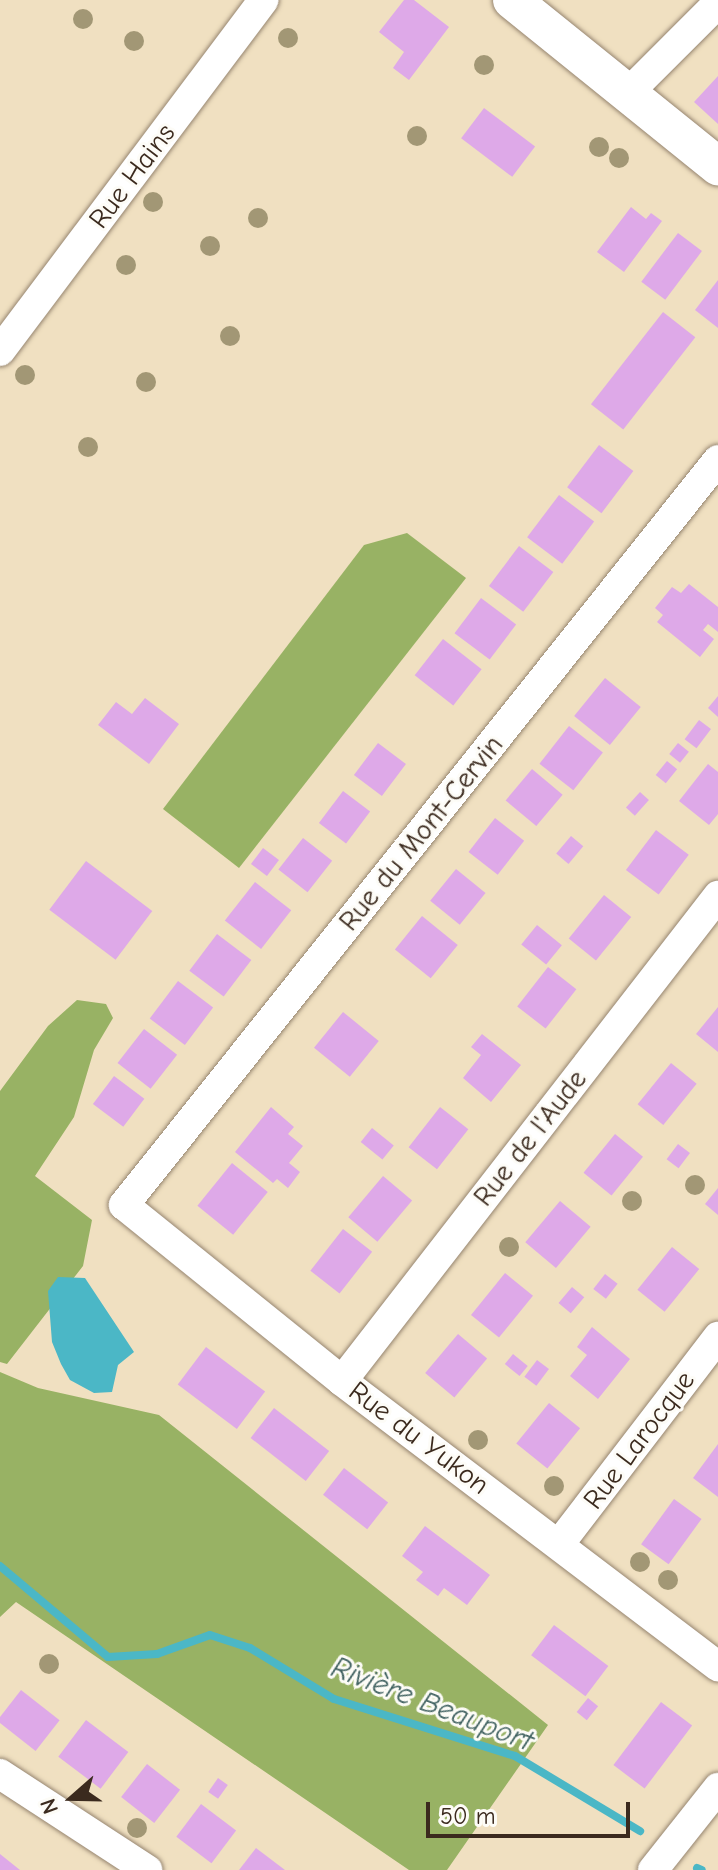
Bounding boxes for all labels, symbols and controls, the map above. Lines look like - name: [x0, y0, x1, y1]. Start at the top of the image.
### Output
- street label: Rue Hains: [82, 117, 182, 235]
- street label: Rue du Mont-Cervin: [332, 728, 510, 938]
- street label: Rue de l'Aude: [466, 1063, 594, 1213]
- street label: Rue Larocque: [576, 1364, 702, 1516]
- street label: Rue du Yukon: [342, 1374, 496, 1502]
- water label: Rivière Beauport: [326, 1650, 538, 1760]
- north arrow: [32, 1758, 112, 1838]
- scale bar: [430, 1786, 634, 1836]
- text: N: [35, 1795, 64, 1817]
- text: 50 m: [440, 1802, 496, 1830]

